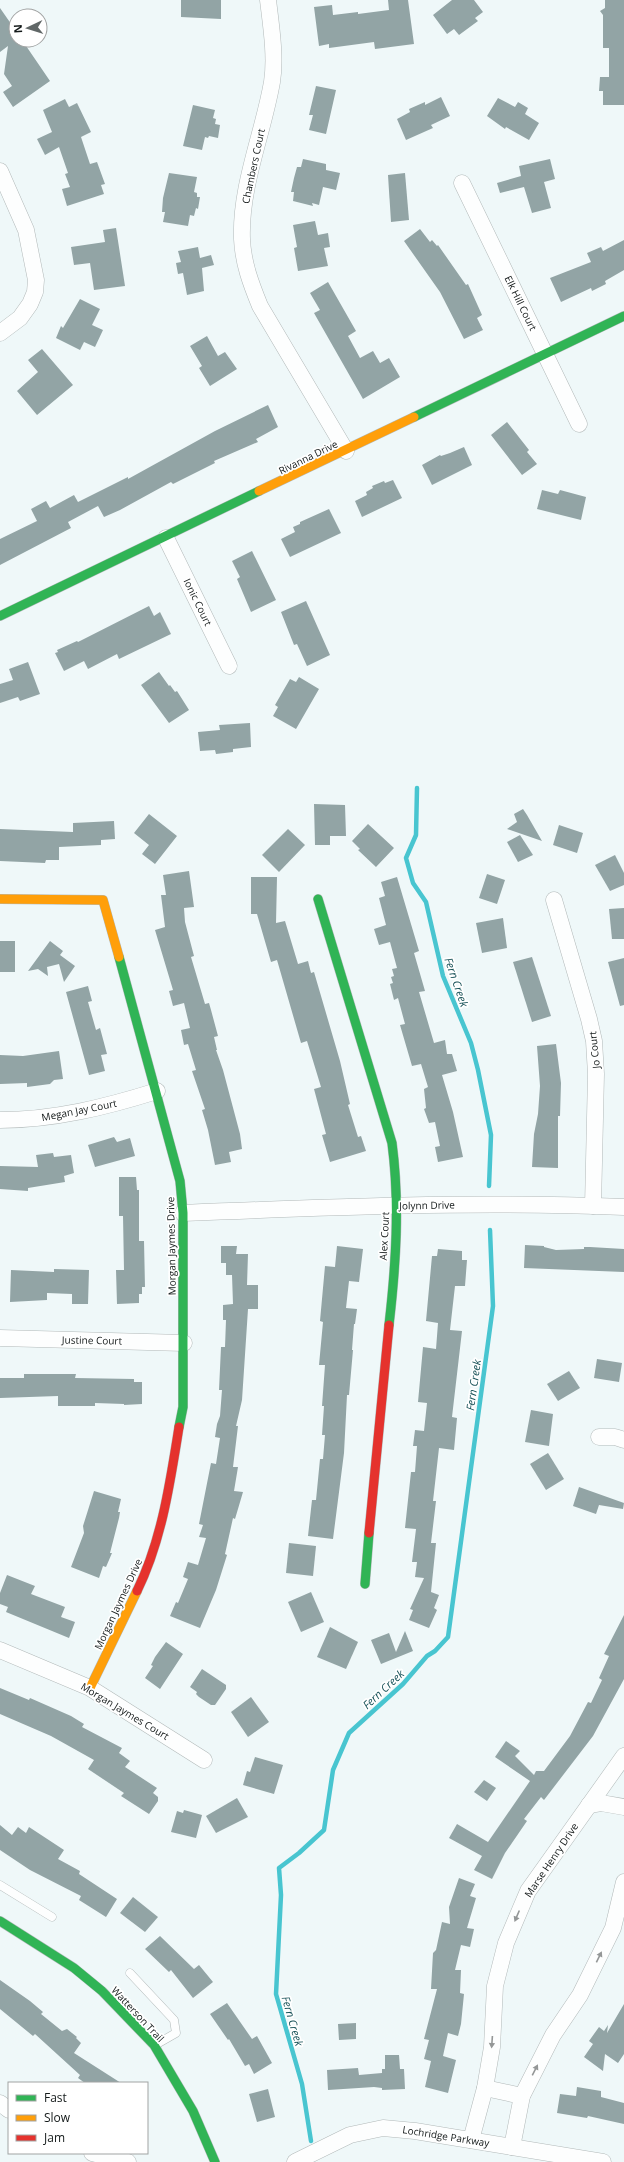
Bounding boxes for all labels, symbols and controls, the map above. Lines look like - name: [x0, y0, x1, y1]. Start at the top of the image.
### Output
- north arrow: [8, 8, 48, 48]
- text: N: [10, 24, 25, 34]
- street label: Chambers Court: [238, 127, 268, 205]
- street label: Elk Hill Court: [502, 273, 541, 333]
- street label: Rivanna Drive: [276, 436, 340, 477]
- street label: Ionic Court: [181, 576, 216, 628]
- water label: Fern Creek: [442, 955, 473, 1009]
- street label: Jo Court: [585, 1030, 603, 1070]
- street label: Megan Jay Court: [40, 1096, 118, 1124]
- street label: Morgan Jaymes Drive: [163, 1196, 179, 1296]
- street label: Jolynn Drive: [398, 1198, 455, 1213]
- street label: Alex Court: [376, 1211, 392, 1261]
- street label: Justine Court: [61, 1332, 123, 1348]
- water label: Fern Creek: [462, 1358, 484, 1412]
- street label: Morgan Jaymes Drive: [91, 1556, 145, 1652]
- water label: Fern Creek: [359, 1666, 407, 1712]
- street label: Morgan Jaymes Court: [78, 1679, 172, 1743]
- street label: Marse Henry Drive: [521, 1820, 581, 1900]
- one-way arrow: [514, 1910, 521, 1922]
- one-way arrow: [596, 1951, 602, 1963]
- street label: Watterson Trail: [109, 1983, 167, 2045]
- water label: Fern Creek: [279, 1994, 307, 2048]
- one-way arrow: [488, 2036, 495, 2048]
- one-way arrow: [532, 2064, 538, 2076]
- legend: [8, 2082, 148, 2154]
- text: Fast: [44, 2089, 67, 2106]
- text: Slow: [44, 2109, 71, 2126]
- street label: Lochridge Parkway: [402, 2122, 491, 2150]
- text: Jam: [43, 2129, 65, 2146]

